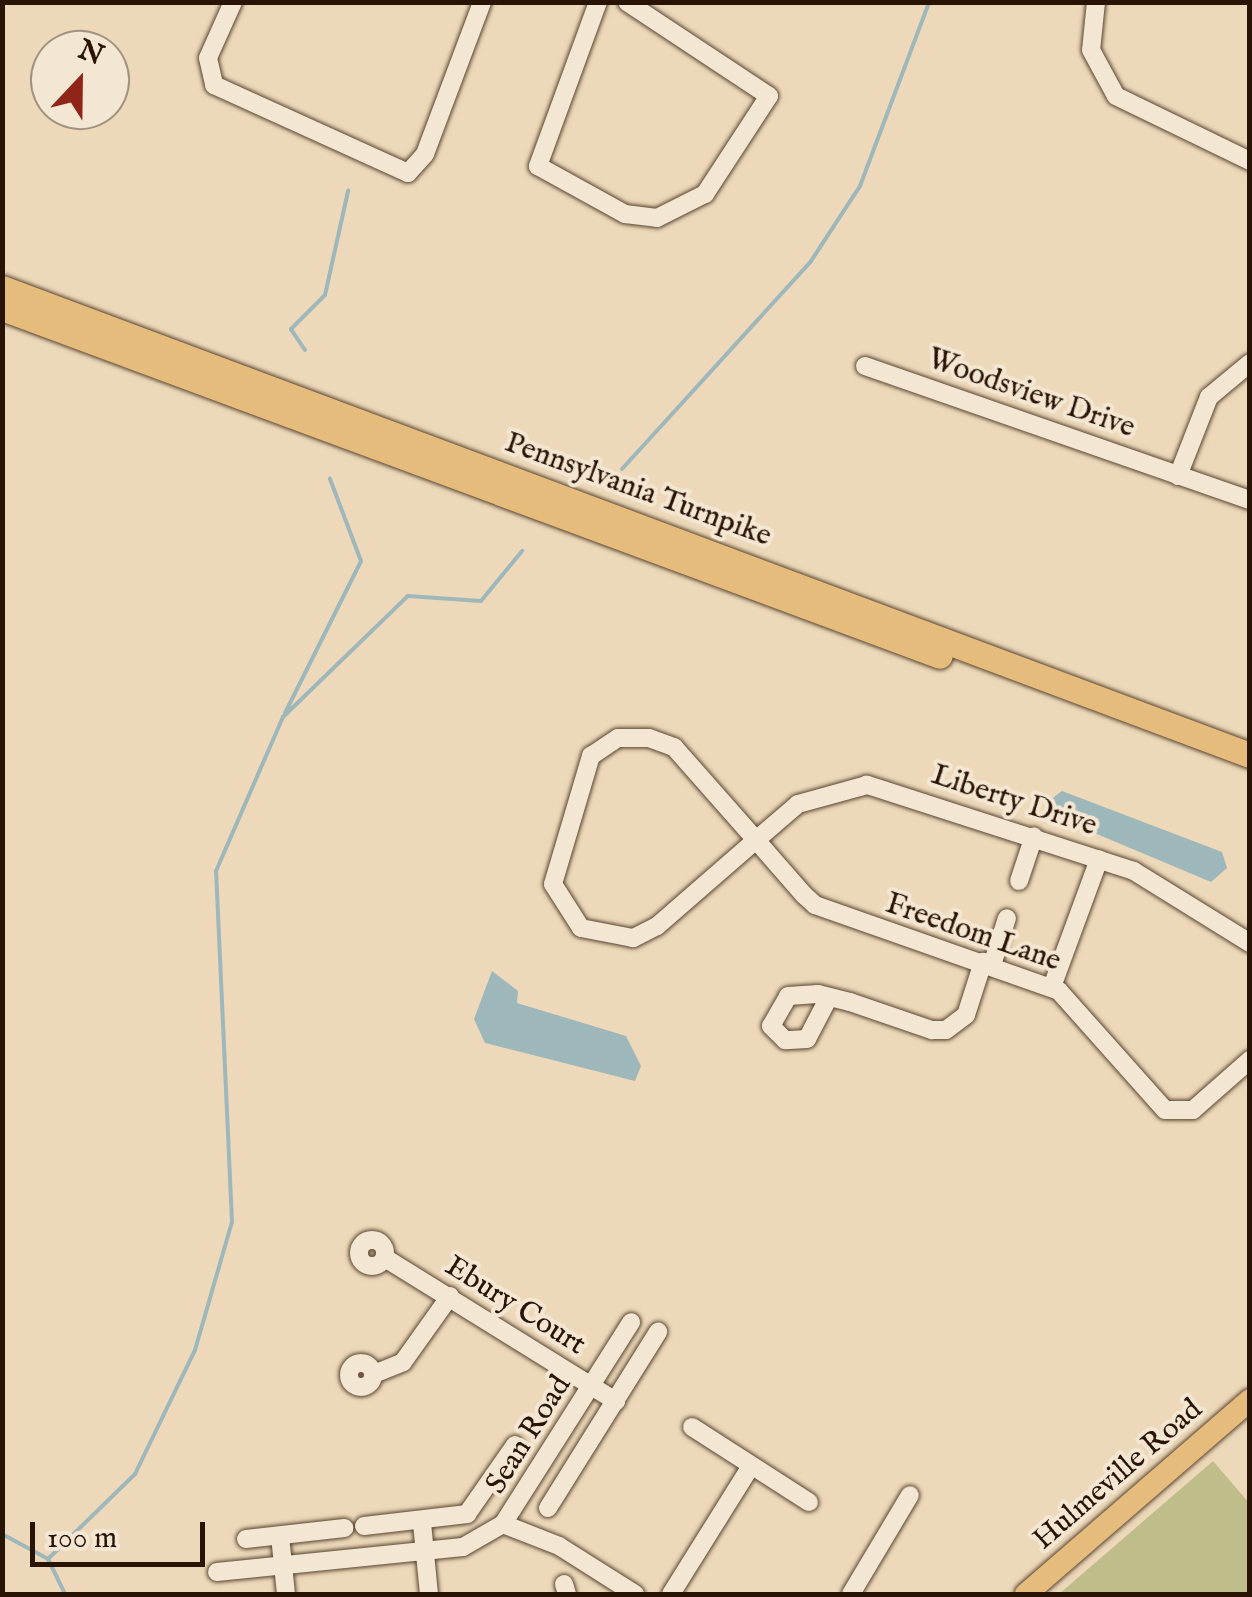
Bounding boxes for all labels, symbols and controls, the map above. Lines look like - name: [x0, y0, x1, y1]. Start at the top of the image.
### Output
- north arrow: [30, 30, 130, 130]
- text: N: [73, 33, 108, 74]
- street label: Woodsview Drive: [923, 342, 1139, 446]
- street label: Pennsylvania Turnpike: [500, 425, 776, 555]
- street label: Liberty Drive: [927, 757, 1101, 845]
- street label: Freedom Lane: [881, 886, 1065, 980]
- street label: Ebury Court: [438, 1249, 592, 1363]
- street label: Sean Road: [479, 1369, 579, 1501]
- street label: Hulmeville Road: [1026, 1392, 1210, 1558]
- scale bar: [35, 1502, 210, 1564]
- text: 100 m: [47, 1520, 117, 1558]

